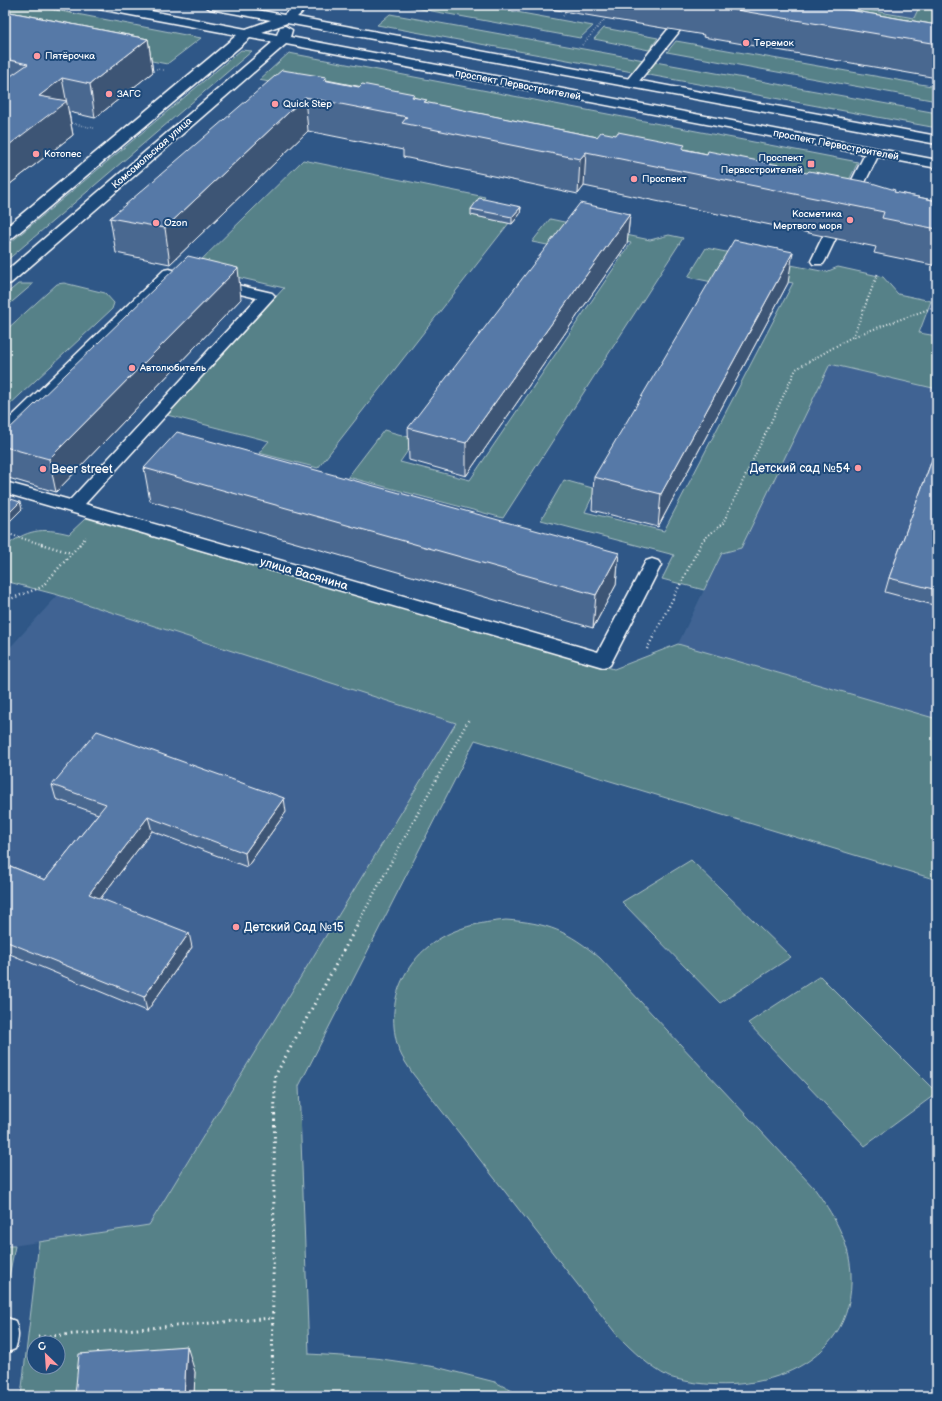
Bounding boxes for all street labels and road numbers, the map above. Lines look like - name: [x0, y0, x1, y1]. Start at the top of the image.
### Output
- street label: проспект Первостроителей: [454, 67, 582, 103]
- street label: Комсомольская улица: [109, 115, 195, 191]
- street label: проспект Первостроителей: [772, 127, 900, 163]
- street label: улица Васянина: [258, 554, 350, 594]

